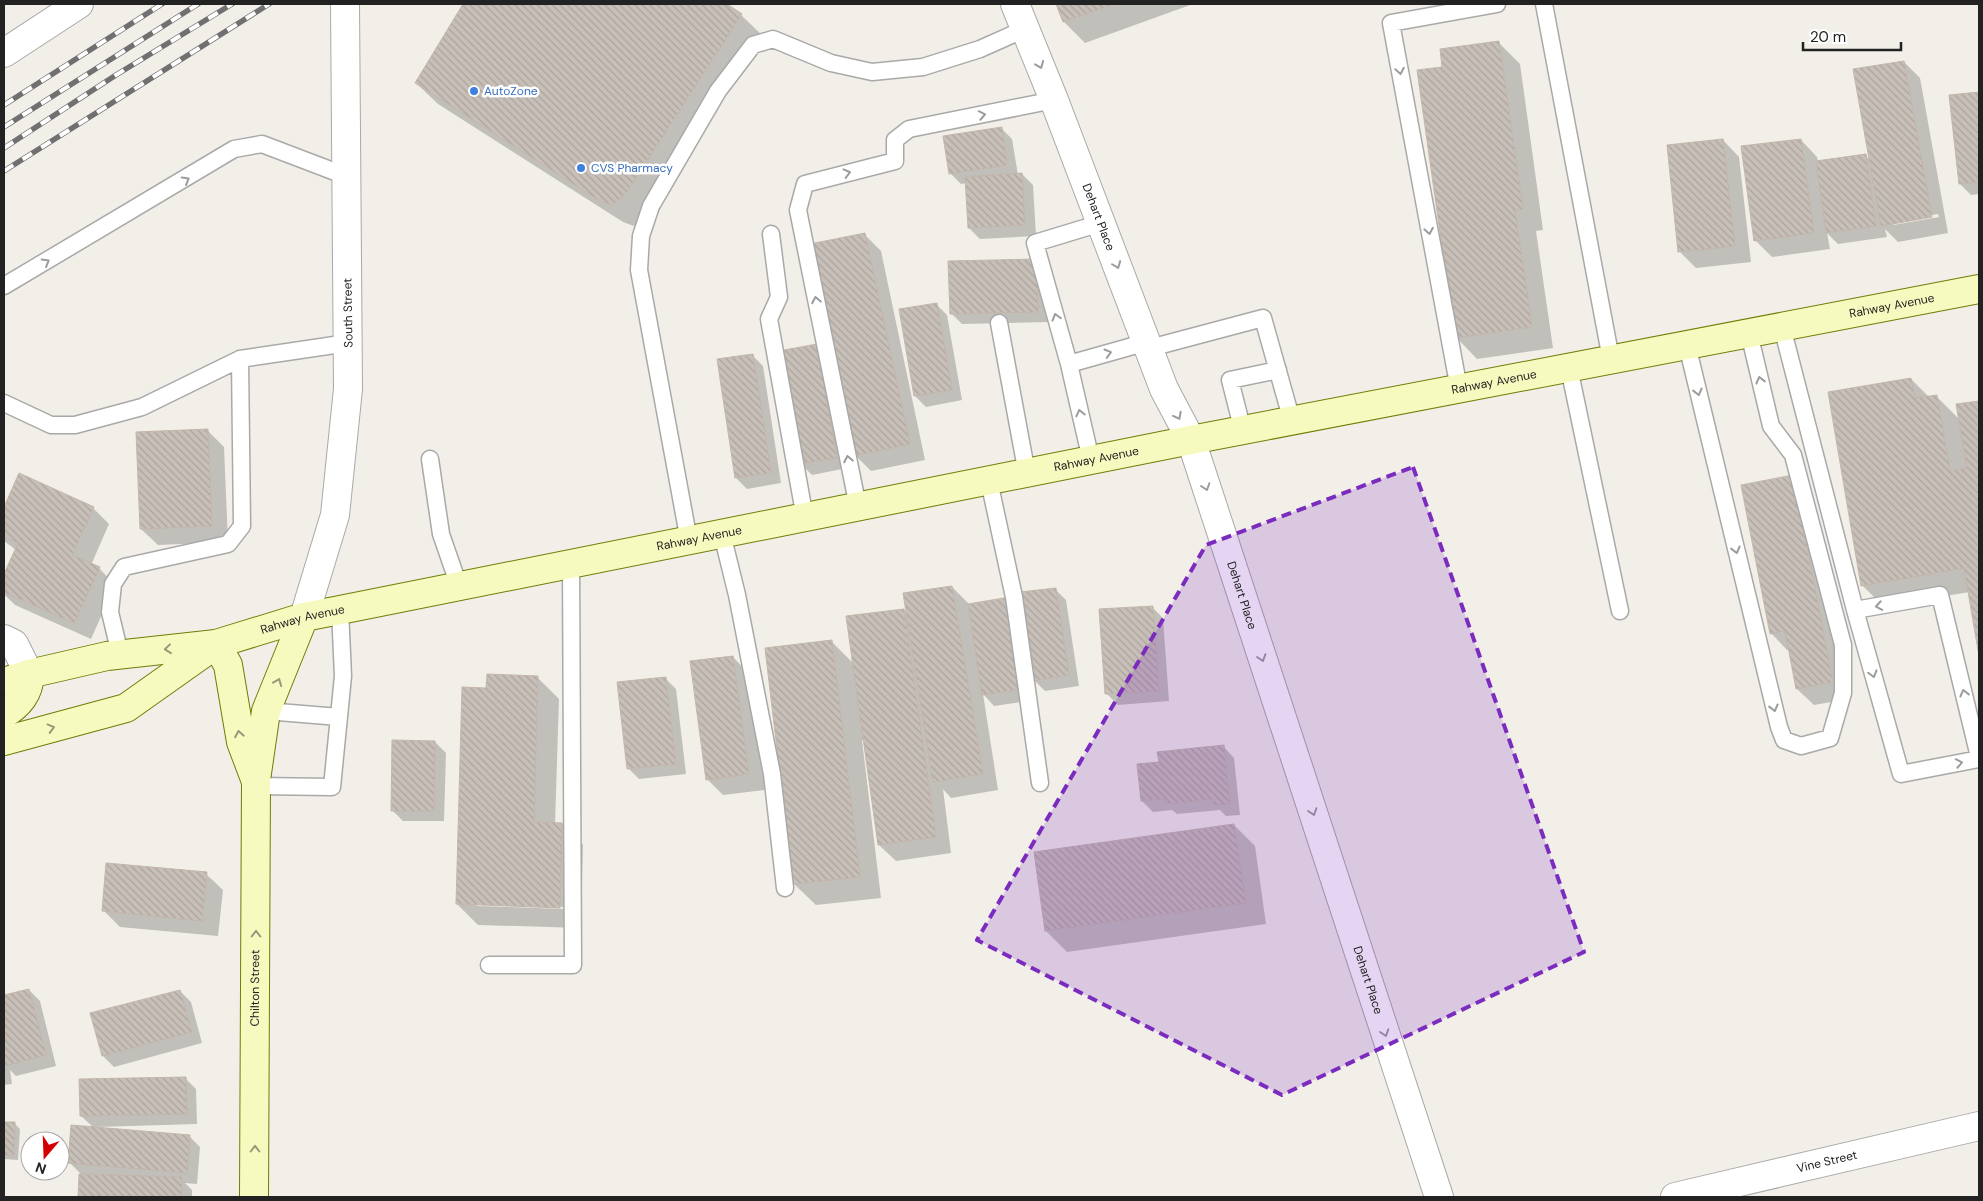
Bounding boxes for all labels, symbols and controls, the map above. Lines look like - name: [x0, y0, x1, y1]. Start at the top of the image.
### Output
- scale bar: [1803, 20, 1900, 52]
- text: 20 m: [1810, 27, 1846, 47]
- one-way arrow: [1033, 60, 1044, 69]
- one-way arrow: [1394, 67, 1404, 76]
- place label: AutoZone: [484, 83, 538, 99]
- marker: AutoZone: [468, 85, 480, 97]
- one-way arrow: [977, 110, 986, 120]
- place label: CVS Pharmacy: [591, 160, 673, 176]
- marker: CVS Pharmacy: [575, 162, 587, 174]
- one-way arrow: [843, 169, 851, 179]
- one-way arrow: [181, 176, 190, 186]
- street label: Dehart Place: [1079, 181, 1119, 253]
- one-way arrow: [1424, 227, 1434, 235]
- one-way arrow: [40, 258, 49, 268]
- one-way arrow: [1112, 261, 1122, 269]
- street label: South Street: [339, 278, 357, 348]
- street label: Rahway Avenue: [1848, 290, 1936, 322]
- one-way arrow: [811, 296, 822, 305]
- one-way arrow: [1051, 313, 1062, 322]
- one-way arrow: [1104, 348, 1113, 359]
- street label: Rahway Avenue: [1450, 366, 1538, 398]
- one-way arrow: [1755, 375, 1766, 384]
- one-way arrow: [1692, 388, 1703, 397]
- one-way arrow: [1075, 408, 1086, 417]
- one-way arrow: [1172, 411, 1182, 420]
- street label: Rahway Avenue: [1052, 443, 1140, 475]
- one-way arrow: [843, 455, 854, 464]
- one-way arrow: [1200, 482, 1210, 490]
- street label: Rahway Avenue: [655, 522, 743, 555]
- one-way arrow: [1730, 546, 1741, 555]
- street label: Dehart Place: [1223, 559, 1261, 632]
- street label: Rahway Avenue: [258, 601, 346, 638]
- one-way arrow: [1874, 601, 1883, 611]
- one-way arrow: [164, 643, 172, 654]
- one-way arrow: [1256, 653, 1266, 661]
- one-way arrow: [1868, 669, 1878, 678]
- one-way arrow: [271, 678, 282, 687]
- one-way arrow: [1959, 688, 1970, 697]
- one-way arrow: [1768, 704, 1779, 713]
- one-way arrow: [46, 724, 54, 734]
- one-way arrow: [235, 730, 245, 739]
- one-way arrow: [1954, 758, 1963, 768]
- one-way arrow: [1307, 807, 1317, 816]
- one-way arrow: [250, 929, 261, 937]
- street label: Dehart Place: [1349, 944, 1387, 1016]
- street label: Chilton Street: [247, 949, 263, 1027]
- one-way arrow: [1379, 1028, 1389, 1037]
- north arrow: [20, 1131, 70, 1181]
- one-way arrow: [250, 1144, 260, 1152]
- street label: Vine Street: [1795, 1147, 1859, 1176]
- text: N: [33, 1158, 49, 1178]

